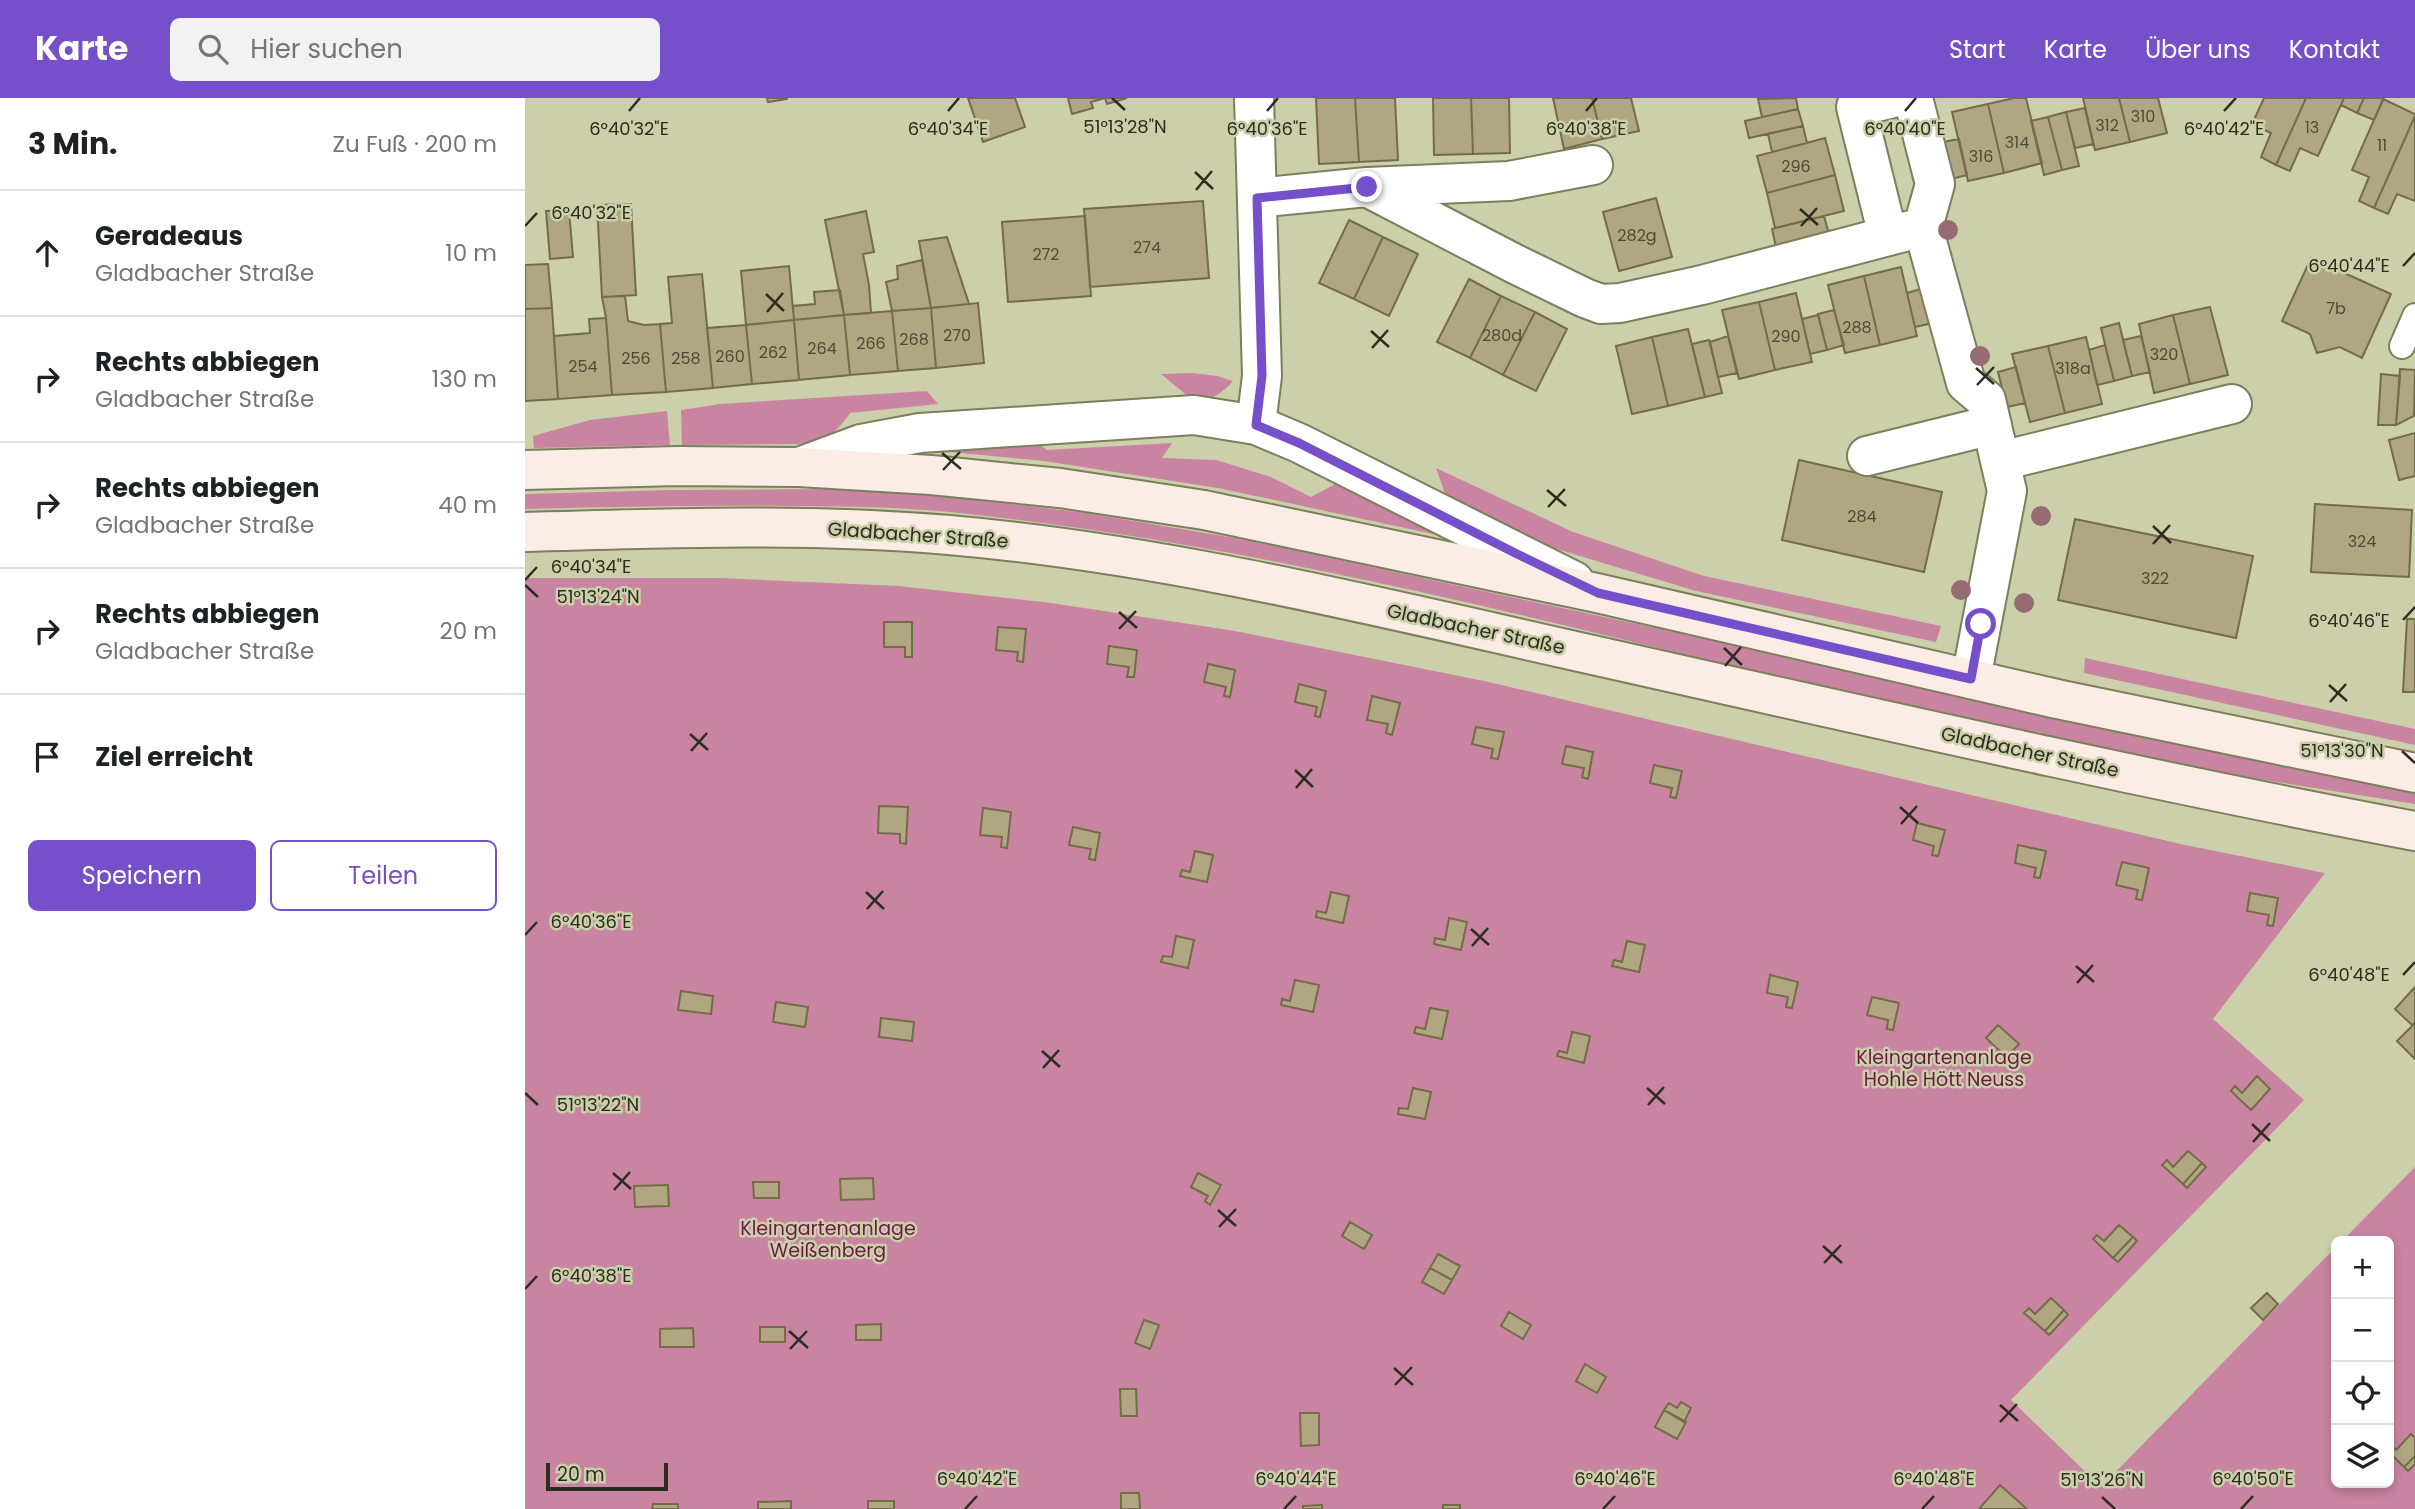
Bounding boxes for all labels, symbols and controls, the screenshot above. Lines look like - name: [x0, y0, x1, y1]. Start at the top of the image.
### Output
- search box: [170, 18, 660, 81]
- text: Karte: [35, 25, 128, 72]
- icon: search: [194, 30, 232, 68]
- text: Hier suchen: [250, 31, 403, 67]
- text: Start: [1949, 33, 2006, 66]
- text: Karte: [2044, 33, 2107, 66]
- text: Über uns: [2145, 33, 2251, 66]
- text: Kontakt: [2289, 33, 2380, 66]
- house number: 310: [2131, 105, 2155, 128]
- text: 51°13'28"N: [1083, 114, 1167, 139]
- house number: 312: [2095, 114, 2119, 137]
- text: 6°40'32"E: [589, 116, 669, 141]
- text: 6°40'34"E: [908, 116, 988, 141]
- text: 6°40'36"E: [1227, 116, 1307, 141]
- text: 6°40'38"E: [1546, 116, 1626, 141]
- text: 6°40'40"E: [1864, 116, 1946, 141]
- text: 6°40'42"E: [2184, 116, 2264, 141]
- house number: 13: [2305, 116, 2319, 139]
- text: 3 Min.: [28, 122, 118, 165]
- text: Zu Fuß · 200 m: [333, 128, 497, 160]
- house number: 314: [2005, 131, 2029, 154]
- house number: 11: [2377, 134, 2387, 157]
- house number: 316: [1969, 145, 1993, 168]
- house number: 296: [1781, 155, 1811, 178]
- route end: [1351, 171, 1382, 202]
- text: 6°40'32"E: [551, 200, 631, 225]
- text: Geradeaus: [95, 218, 243, 254]
- house number: 282g: [1617, 224, 1657, 247]
- icon: ahead: [28, 234, 66, 272]
- house number: 274: [1133, 236, 1161, 259]
- text: 10 m: [445, 237, 497, 269]
- house number: 272: [1032, 243, 1060, 266]
- text: 6°40'44"E: [2308, 253, 2390, 278]
- text: Gladbacher Straße: [95, 257, 314, 289]
- house number: 7b: [2326, 297, 2346, 320]
- house number: 288: [1842, 316, 1872, 339]
- house number: 270: [943, 324, 971, 347]
- house number: 280d: [1482, 324, 1522, 347]
- house number: 290: [1771, 325, 1801, 348]
- house number: 268: [899, 328, 929, 351]
- house number: 266: [856, 332, 886, 355]
- house number: 264: [807, 337, 837, 360]
- house number: 262: [759, 341, 787, 364]
- house number: 320: [2150, 343, 2178, 366]
- text: Rechts abbiegen: [95, 344, 320, 380]
- house number: 260: [715, 345, 745, 368]
- house number: 256: [621, 347, 651, 370]
- house number: 258: [671, 347, 701, 370]
- house number: 254: [568, 355, 598, 378]
- house number: 318a: [2055, 357, 2091, 380]
- icon: right: [28, 360, 66, 398]
- text: 130 m: [432, 363, 497, 395]
- text: Gladbacher Straße: [95, 383, 314, 415]
- text: Rechts abbiegen: [95, 470, 320, 506]
- icon: right: [28, 486, 66, 524]
- text: 40 m: [438, 489, 497, 521]
- house number: 284: [1847, 505, 1877, 528]
- text: Gladbacher Straße: [95, 509, 314, 541]
- street label: Gladbacher Straße: [827, 515, 1009, 555]
- house number: 324: [2348, 530, 2376, 553]
- text: 6°40'34"E: [551, 554, 631, 579]
- house number: 322: [2141, 567, 2169, 590]
- text: 51°13'24"N: [556, 584, 640, 609]
- text: Rechts abbiegen: [95, 596, 320, 632]
- street label: Gladbacher Straße: [1385, 597, 1567, 661]
- route start: [1965, 608, 1996, 639]
- text: 6°40'46"E: [2308, 608, 2390, 633]
- icon: right: [28, 612, 66, 650]
- text: 20 m: [439, 615, 497, 647]
- text: Gladbacher Straße: [95, 635, 314, 667]
- street label: Gladbacher Straße: [1939, 720, 2121, 784]
- icon: arrive: [28, 738, 66, 776]
- text: 51°13'30"N: [2300, 738, 2384, 763]
- text: Ziel erreicht: [95, 739, 253, 775]
- button: Speichern: [28, 840, 256, 911]
- button: Teilen: [270, 840, 497, 911]
- text: 6°40'36"E: [551, 909, 631, 934]
- text: 6°40'48"E: [2308, 962, 2390, 987]
- park label: Kleingartenanlage Hohle Hött Neuss: [1856, 1044, 2032, 1093]
- text: 51°13'22"N: [557, 1092, 639, 1117]
- park label: Kleingartenanlage Weißenberg: [740, 1215, 916, 1264]
- map controls: [2331, 1236, 2394, 1488]
- button: +: [2331, 1236, 2394, 1299]
- text: 6°40'38"E: [551, 1263, 631, 1288]
- button: −: [2331, 1299, 2394, 1362]
- button: locate: [2331, 1362, 2394, 1425]
- button: layers: [2331, 1425, 2394, 1488]
- scale bar: [546, 1460, 669, 1492]
- text: 20 m: [557, 1461, 605, 1488]
- text: 6°40'42"E: [937, 1466, 1017, 1491]
- text: 6°40'44"E: [1255, 1466, 1337, 1491]
- text: 6°40'46"E: [1574, 1466, 1656, 1491]
- text: 6°40'48"E: [1893, 1466, 1975, 1491]
- text: 6°40'50"E: [2212, 1466, 2294, 1491]
- text: 51°13'26"N: [2060, 1467, 2144, 1492]

